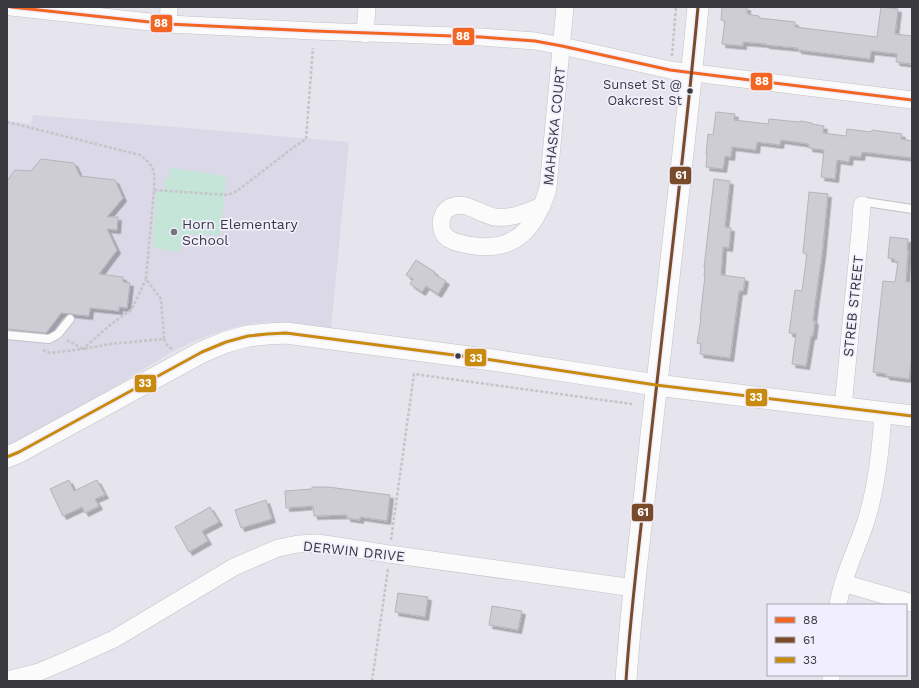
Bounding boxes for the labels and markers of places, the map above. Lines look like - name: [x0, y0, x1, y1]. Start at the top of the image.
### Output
- place label: Sunset St @ Oakcrest St: [603, 77, 683, 108]
- marker: Sunset St @ Oakcrest St: [685, 86, 695, 96]
- place label: Horn Elementary School: [182, 216, 298, 248]
- marker: Horn Elementary School: [169, 227, 179, 237]
- unlabelled marker: [453, 351, 463, 361]

